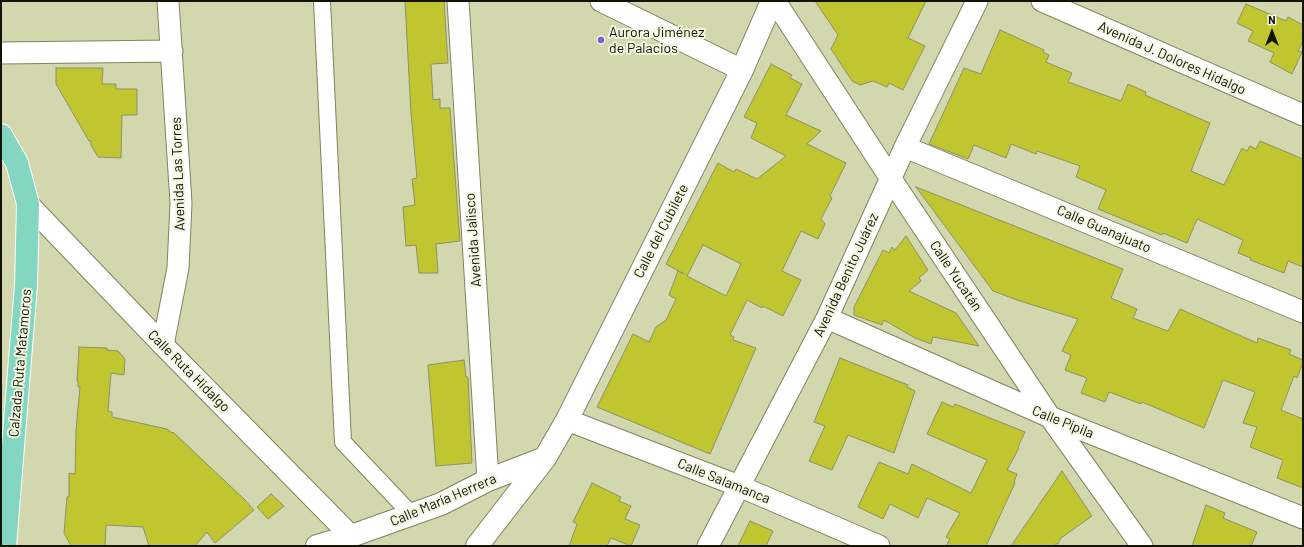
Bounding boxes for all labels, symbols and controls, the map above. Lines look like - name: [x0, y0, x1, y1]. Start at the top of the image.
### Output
- north arrow: [1252, 12, 1292, 52]
- text: N: [1268, 13, 1276, 26]
- street label: Avenida J. Dolores Hidalgo: [1095, 18, 1249, 98]
- place label: Aurora Jiménez de Palacios: [609, 24, 704, 56]
- marker: Aurora Jiménez de Palacios: [596, 35, 606, 45]
- street label: Avenida Las Torres: [168, 117, 188, 231]
- street label: Calle del Cubilete: [630, 181, 692, 281]
- street label: Avenida Jalisco: [461, 192, 485, 288]
- street label: Calle Guanajuato: [1054, 202, 1154, 256]
- street label: Avenida Benito Juárez: [810, 210, 882, 340]
- street label: Calle Yucatán: [926, 238, 986, 314]
- street label: Calzada Ruta Matamoros: [5, 288, 35, 438]
- street label: Calle Ruta Hidalgo: [144, 326, 234, 416]
- street label: Calle Pípila: [1030, 402, 1096, 442]
- street label: Calle Salamanca: [675, 455, 773, 507]
- street label: Calle María Herrera: [387, 470, 499, 530]

